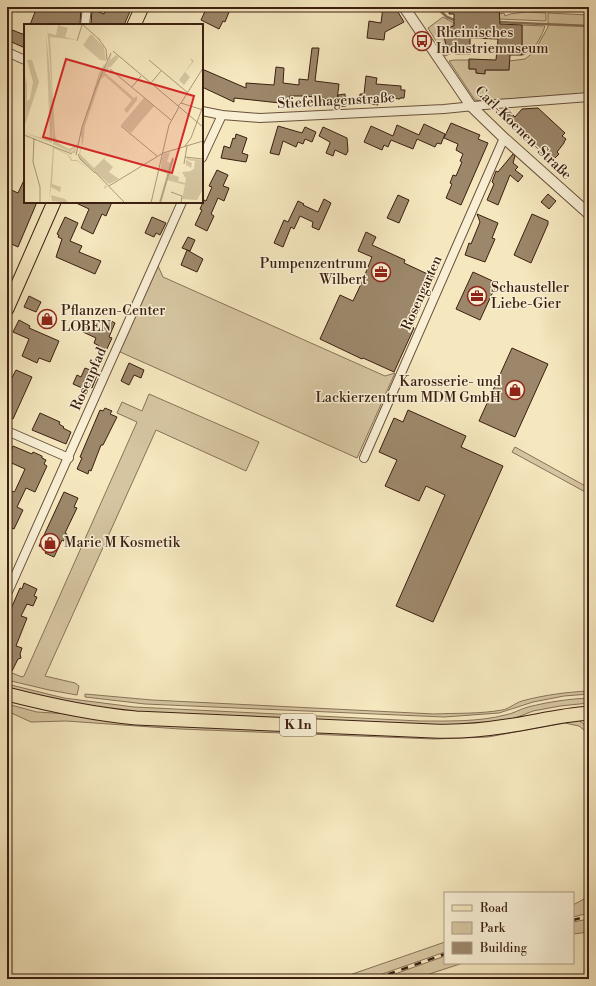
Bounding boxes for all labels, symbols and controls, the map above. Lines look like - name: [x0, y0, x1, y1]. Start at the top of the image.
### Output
- inset map: [24, 24, 203, 203]
- place label: Rheinisches Industriemuseum: [436, 24, 549, 58]
- bus stop icon: Rheinisches Industriemuseum: [411, 30, 433, 52]
- street label: Carl-Koenen-Straße: [471, 82, 575, 184]
- street label: Stiefelhagenstraße: [277, 89, 395, 113]
- street label: Rosengarten: [398, 252, 447, 333]
- place label: Pumpenzentrum Wilbert: [260, 255, 367, 289]
- office icon: Pumpenzentrum Wilbert: [370, 261, 392, 283]
- place label: Schausteller Liebe-Gier: [491, 279, 569, 313]
- office icon: Schausteller Liebe-Gier: [466, 285, 488, 307]
- place label: Pflanzen-Center LOBEN: [61, 302, 165, 336]
- shop icon: Pflanzen-Center LOBEN: [36, 308, 58, 330]
- street label: Rosenpfad: [67, 345, 111, 413]
- place label: Karosserie- und Lackierzentrum MDM GmbH: [316, 373, 502, 407]
- shop icon: Karosserie- und Lackierzentrum MDM GmbH: [504, 379, 526, 401]
- shop icon: Marie M Kosmetik: [39, 532, 61, 554]
- place label: Marie M Kosmetik: [64, 534, 181, 552]
- road number: K 1n: [280, 714, 316, 736]
- legend: [444, 892, 574, 964]
- text: Road: [480, 901, 508, 916]
- text: Park: [480, 921, 506, 936]
- text: Building: [479, 941, 528, 956]

